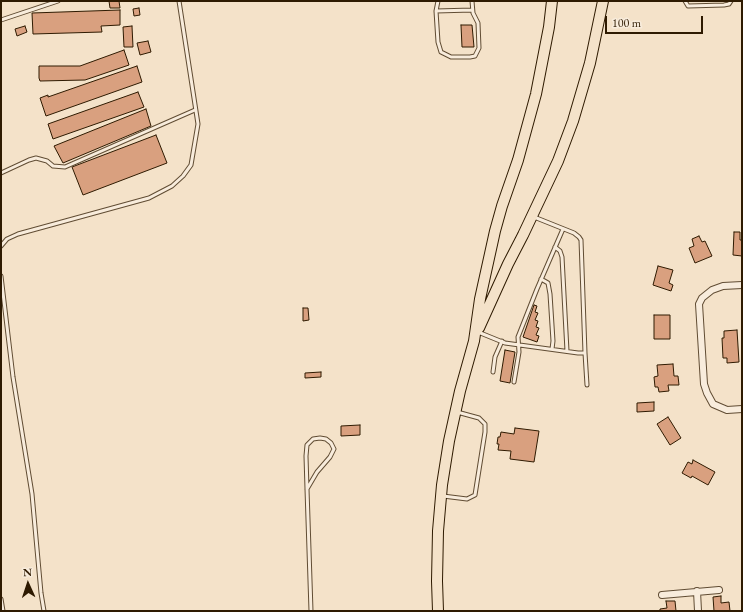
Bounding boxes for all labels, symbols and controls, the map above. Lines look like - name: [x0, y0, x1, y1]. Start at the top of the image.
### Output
- scale bar: [607, 8, 705, 34]
- text: 100 m: [612, 15, 641, 31]
- north arrow: [8, 564, 48, 604]
- text: N: [23, 565, 32, 579]

